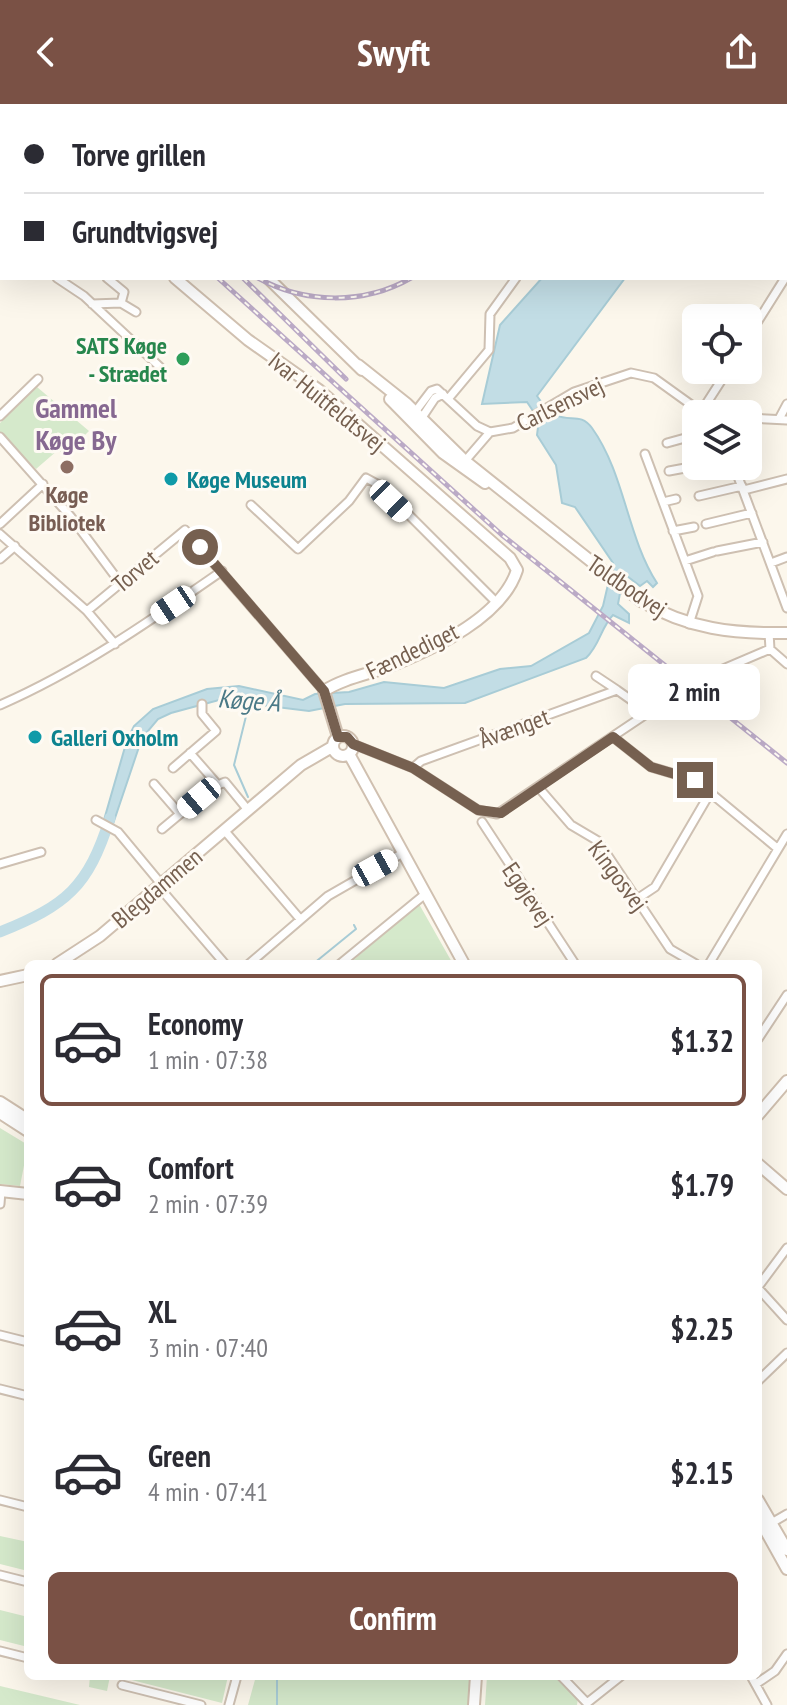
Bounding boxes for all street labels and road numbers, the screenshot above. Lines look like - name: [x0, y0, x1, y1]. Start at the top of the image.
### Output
- street label: Ivar Huitfeldtsvej: [262, 345, 392, 459]
- street label: Carlsensvej: [511, 370, 609, 438]
- street label: Torvet: [105, 542, 165, 599]
- street label: Toldbodvej: [581, 548, 673, 624]
- street label: Fændediget: [361, 615, 463, 687]
- street label: Åvænget: [475, 701, 554, 755]
- street label: Kingosvej: [581, 834, 655, 918]
- street label: Blegdammen: [105, 841, 209, 935]
- street label: Egøjevej: [496, 856, 560, 932]

